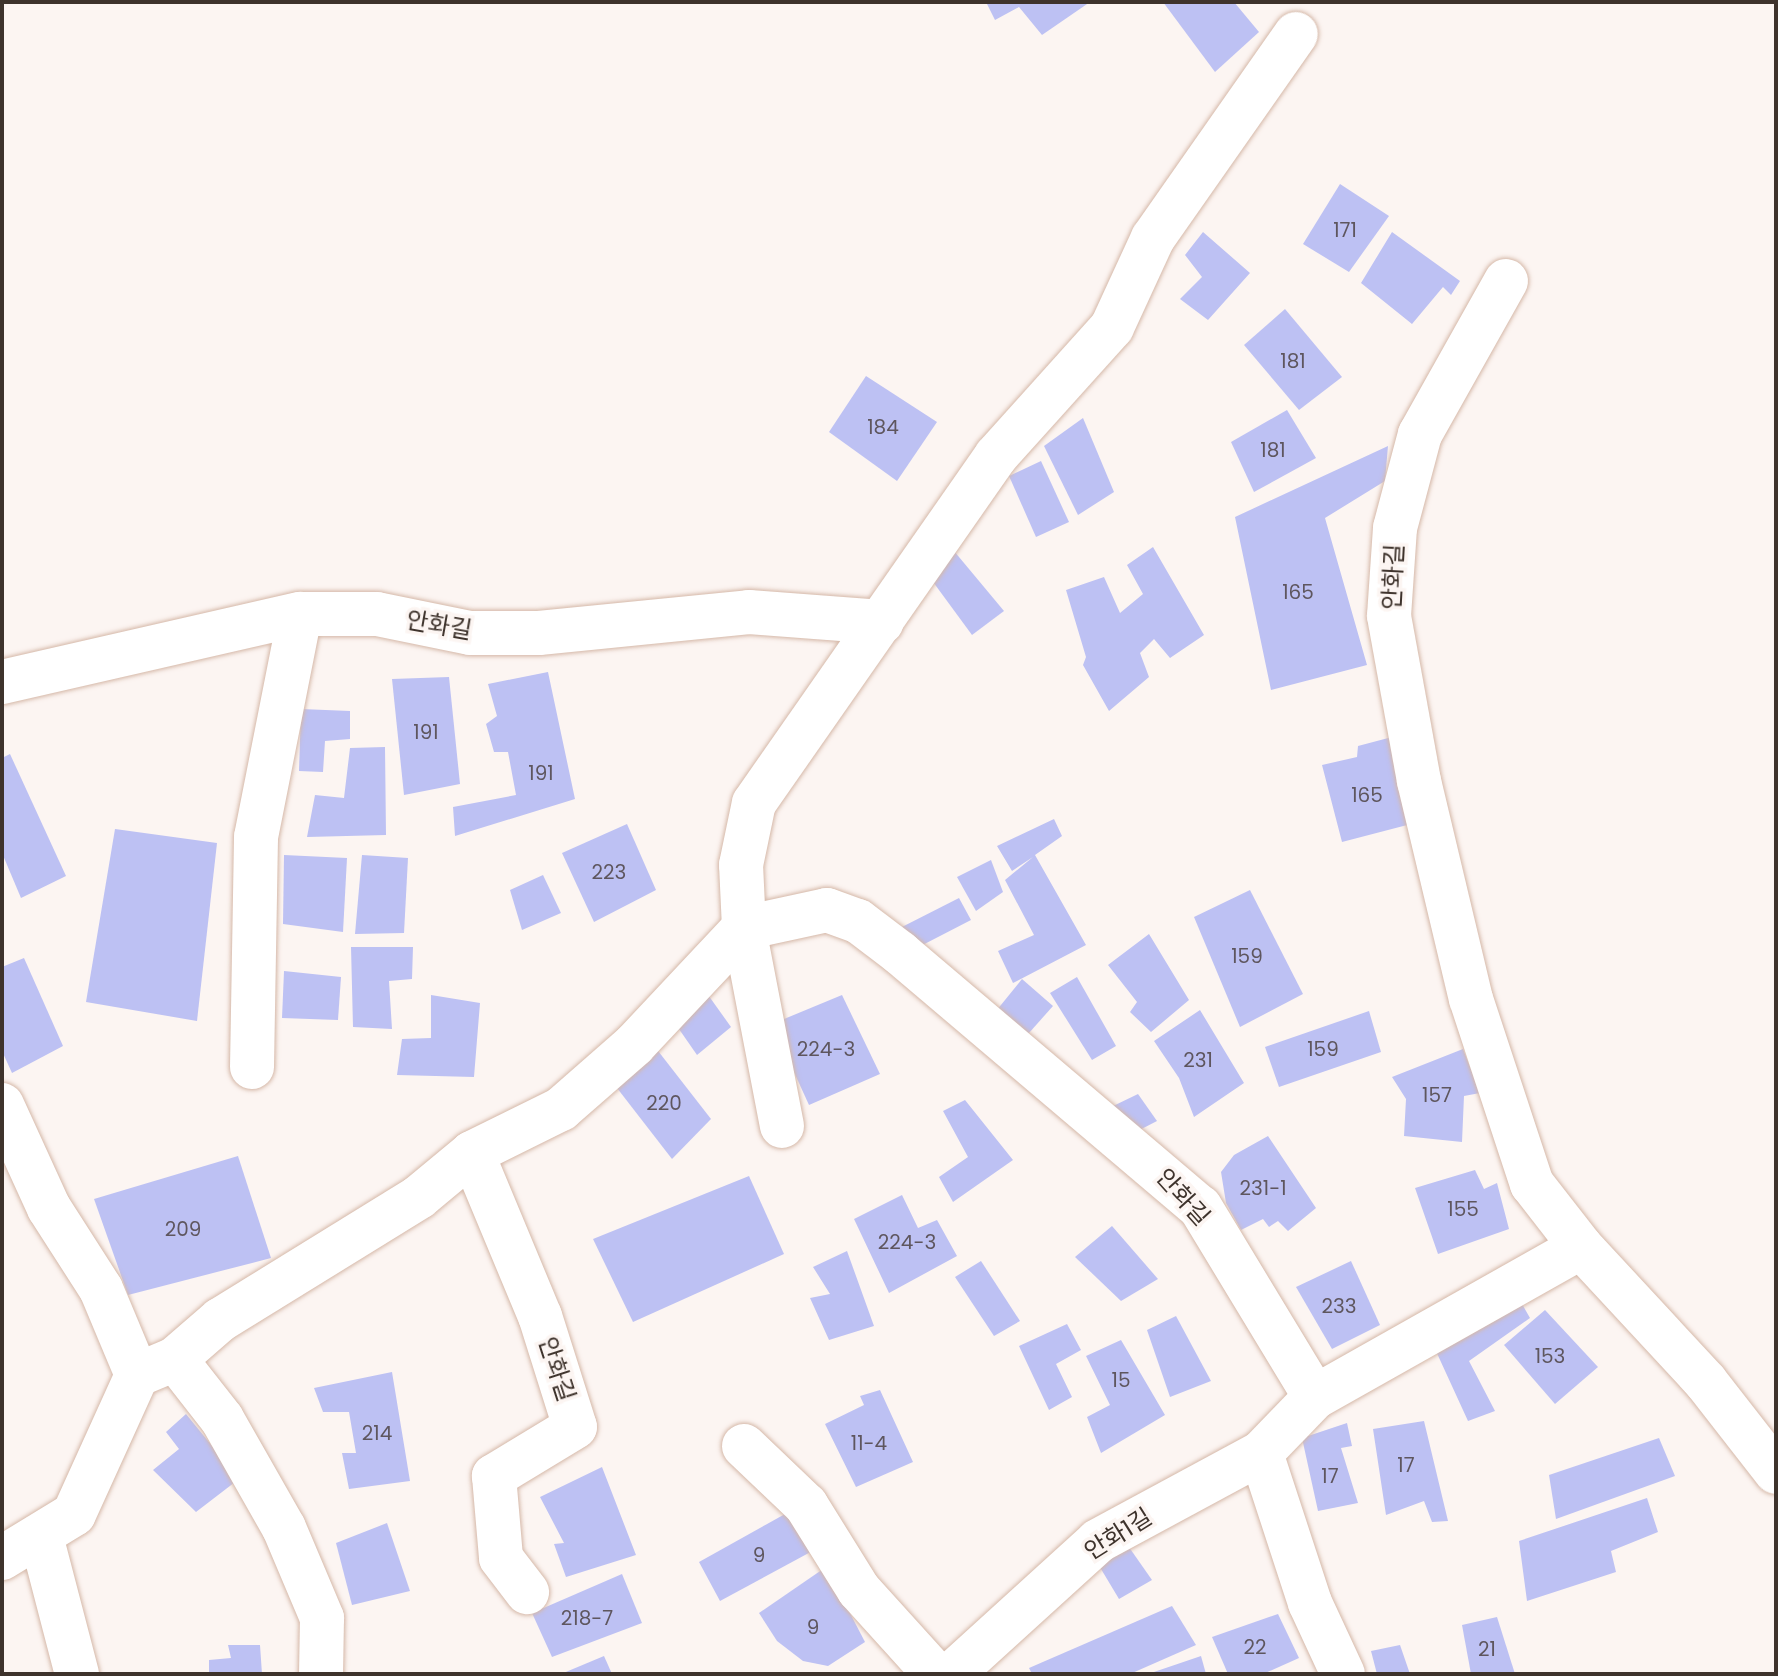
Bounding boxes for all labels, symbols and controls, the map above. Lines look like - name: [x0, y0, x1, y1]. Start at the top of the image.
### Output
- house number: 171: [1333, 218, 1357, 242]
- house number: 181: [1280, 349, 1306, 373]
- house number: 184: [867, 415, 899, 439]
- house number: 181: [1260, 438, 1286, 462]
- street label: 안화길: [1377, 543, 1409, 611]
- house number: 165: [1282, 580, 1314, 604]
- street label: 안화길: [404, 605, 474, 645]
- house number: 191: [413, 720, 439, 744]
- house number: 191: [528, 761, 554, 785]
- house number: 165: [1351, 783, 1383, 807]
- house number: 223: [592, 860, 626, 884]
- house number: 159: [1231, 944, 1263, 968]
- house number: 224-3: [797, 1037, 855, 1061]
- house number: 159: [1307, 1037, 1339, 1061]
- house number: 231: [1183, 1048, 1213, 1072]
- house number: 157: [1422, 1083, 1452, 1107]
- house number: 220: [646, 1091, 682, 1115]
- street label: 안화길: [1150, 1163, 1216, 1231]
- house number: 231-1: [1239, 1176, 1287, 1200]
- house number: 155: [1447, 1197, 1479, 1221]
- house number: 209: [165, 1217, 201, 1241]
- house number: 224-3: [878, 1230, 936, 1254]
- house number: 233: [1321, 1294, 1357, 1318]
- street label: 안화길: [533, 1333, 581, 1405]
- house number: 153: [1535, 1344, 1565, 1368]
- house number: 15: [1112, 1368, 1130, 1392]
- house number: 214: [362, 1421, 392, 1445]
- house number: 11-4: [851, 1431, 887, 1455]
- house number: 17: [1397, 1453, 1415, 1477]
- house number: 17: [1321, 1464, 1339, 1488]
- street label: 안화1길: [1079, 1502, 1157, 1566]
- house number: 9: [753, 1543, 765, 1567]
- house number: 218-7: [561, 1606, 613, 1630]
- house number: 9: [807, 1615, 819, 1639]
- house number: 22: [1244, 1635, 1266, 1659]
- house number: 21: [1478, 1637, 1496, 1661]

